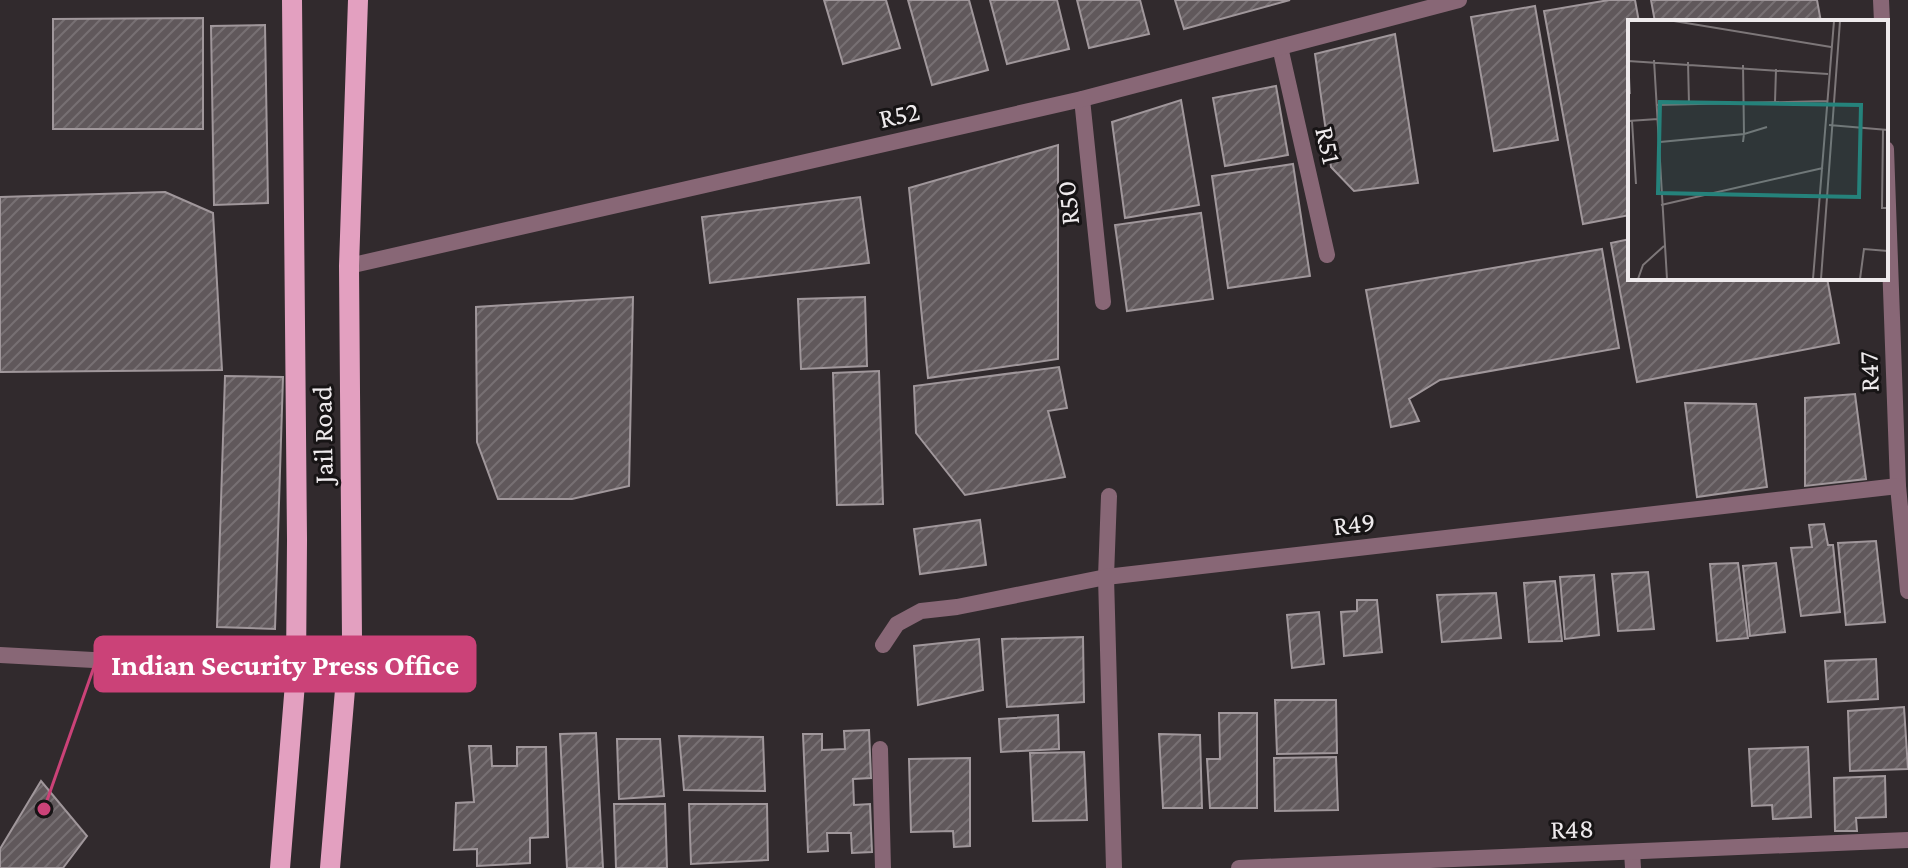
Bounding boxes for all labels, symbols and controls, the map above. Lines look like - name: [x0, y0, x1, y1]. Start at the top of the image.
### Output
- inset map: [1628, 20, 1888, 280]
- street label: R52: [876, 95, 923, 134]
- street label: R51: [1309, 123, 1348, 167]
- street label: R50: [1050, 179, 1085, 227]
- street label: R47: [1852, 351, 1885, 393]
- street label: Jail Road: [306, 385, 339, 487]
- street label: R49: [1331, 506, 1377, 541]
- callout: Indian Security Press Office: [95, 637, 475, 691]
- text: Indian Security Press Office: [111, 648, 459, 681]
- street label: R48: [1550, 812, 1594, 845]

